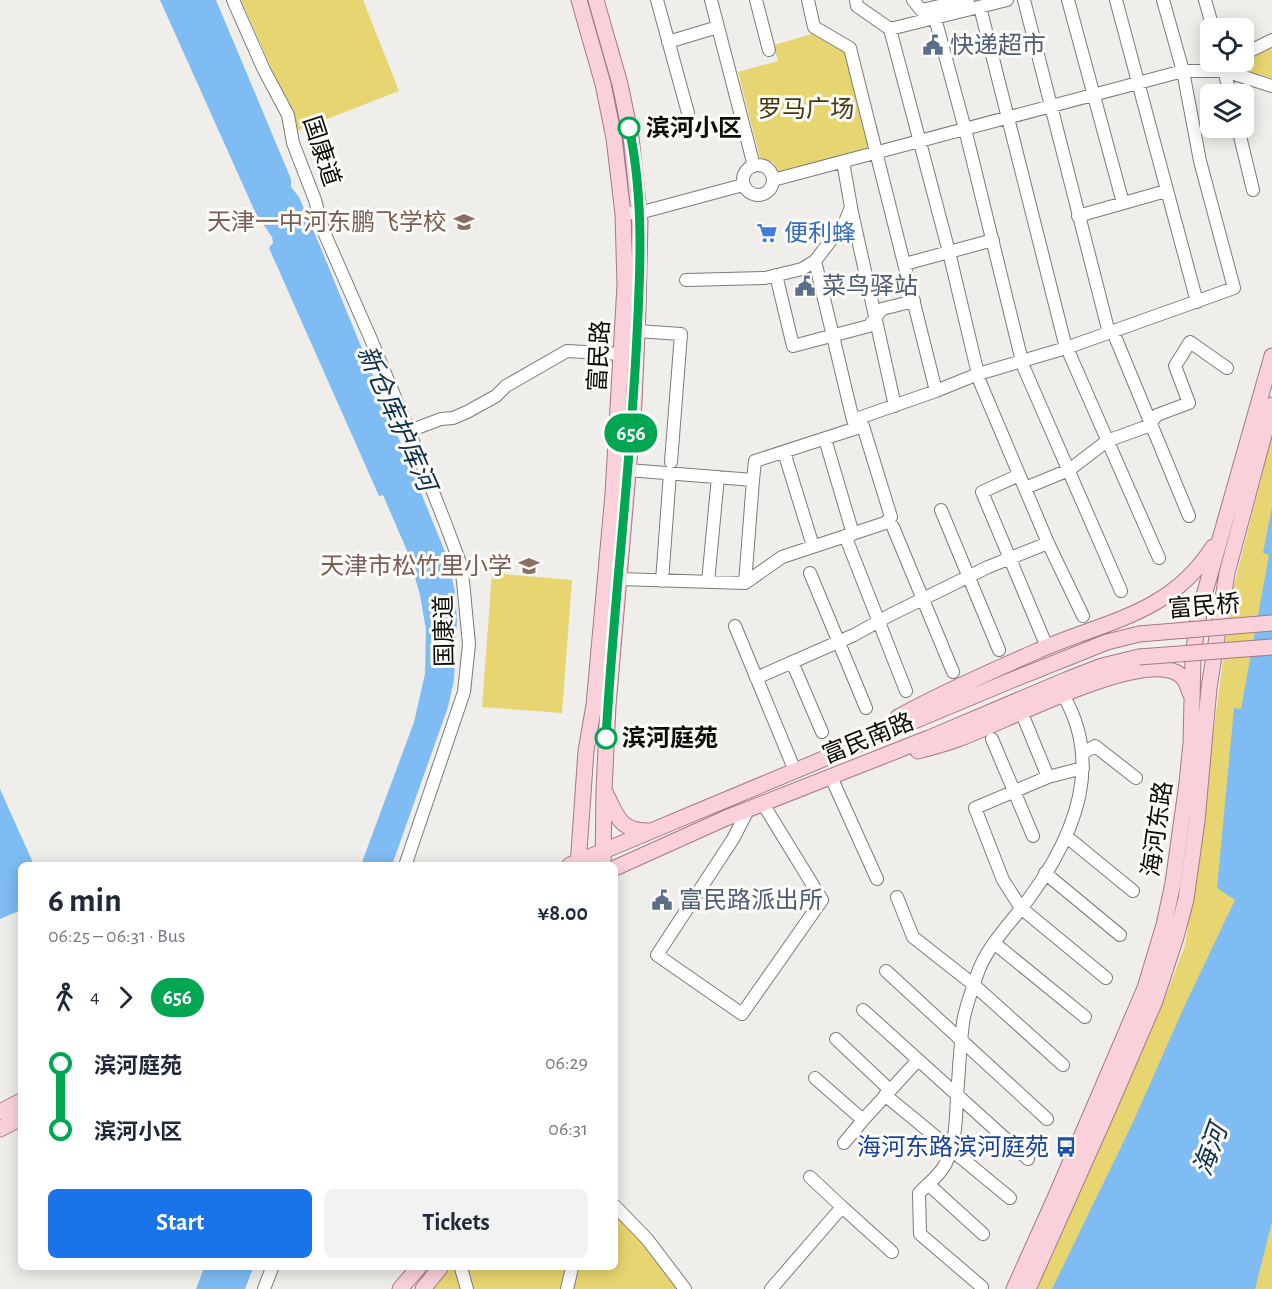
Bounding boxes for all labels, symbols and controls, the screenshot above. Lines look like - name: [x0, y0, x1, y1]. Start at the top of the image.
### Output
- map controls: [1200, 18, 1254, 138]
- button: locate: [1200, 18, 1254, 72]
- place label: 快递超市: [950, 32, 1046, 58]
- public building icon: 快递超市: [921, 33, 945, 57]
- button: layers: [1200, 84, 1254, 138]
- park label: 罗马广场: [758, 96, 854, 122]
- street label: 国康道: [299, 113, 345, 189]
- place label: 滨河小区: [646, 115, 742, 141]
- marker: 滨河小区: [618, 117, 640, 139]
- place label: 天津一中河东鹏飞学校: [207, 209, 447, 235]
- school or university icon: 天津一中河东鹏飞学校: [452, 210, 476, 234]
- place label: 便利蜂: [784, 220, 856, 246]
- supermarket icon: 便利蜂: [755, 221, 779, 245]
- place label: 菜鸟驿站: [822, 273, 918, 299]
- public building icon: 菜鸟驿站: [793, 274, 817, 298]
- street label: 富民路: [584, 319, 614, 393]
- water label: 新仓库护库河: [352, 341, 443, 500]
- line badge: 656: [596, 414, 666, 452]
- text: 656: [616, 423, 646, 444]
- place label: 天津市松竹里小学: [320, 553, 512, 579]
- school or university icon: 天津市松竹里小学: [517, 554, 541, 578]
- street label: 富民桥: [1167, 590, 1241, 622]
- street label: 国康道: [430, 595, 458, 667]
- street label: 富民南路: [819, 708, 917, 768]
- place label: 滨河庭苑: [622, 725, 718, 751]
- marker: 滨河庭苑: [595, 727, 617, 749]
- street label: 海河东路: [1137, 780, 1177, 878]
- text: 6 min: [48, 885, 122, 918]
- place label: 富民路派出所: [679, 887, 823, 913]
- public building icon: 富民路派出所: [650, 888, 674, 912]
- text: ¥8.00: [538, 902, 588, 924]
- text: 06:25 – 06:31 · Bus: [48, 926, 185, 946]
- icon: walk: [48, 981, 81, 1014]
- icon: forward: [109, 981, 142, 1014]
- text: 4: [90, 987, 100, 1007]
- text: 656: [163, 987, 192, 1008]
- text: 06:29: [545, 1053, 588, 1073]
- text: 滨河庭苑: [94, 1055, 182, 1077]
- water label: 海河: [1189, 1116, 1234, 1179]
- text: 06:31: [548, 1119, 588, 1139]
- text: 滨河小区: [94, 1121, 182, 1143]
- place label: 海河东路滨河庭苑: [857, 1134, 1049, 1160]
- bus stop icon: 海河东路滨河庭苑: [1054, 1135, 1078, 1159]
- button: Start: [48, 1189, 312, 1258]
- button: Tickets: [324, 1189, 588, 1258]

